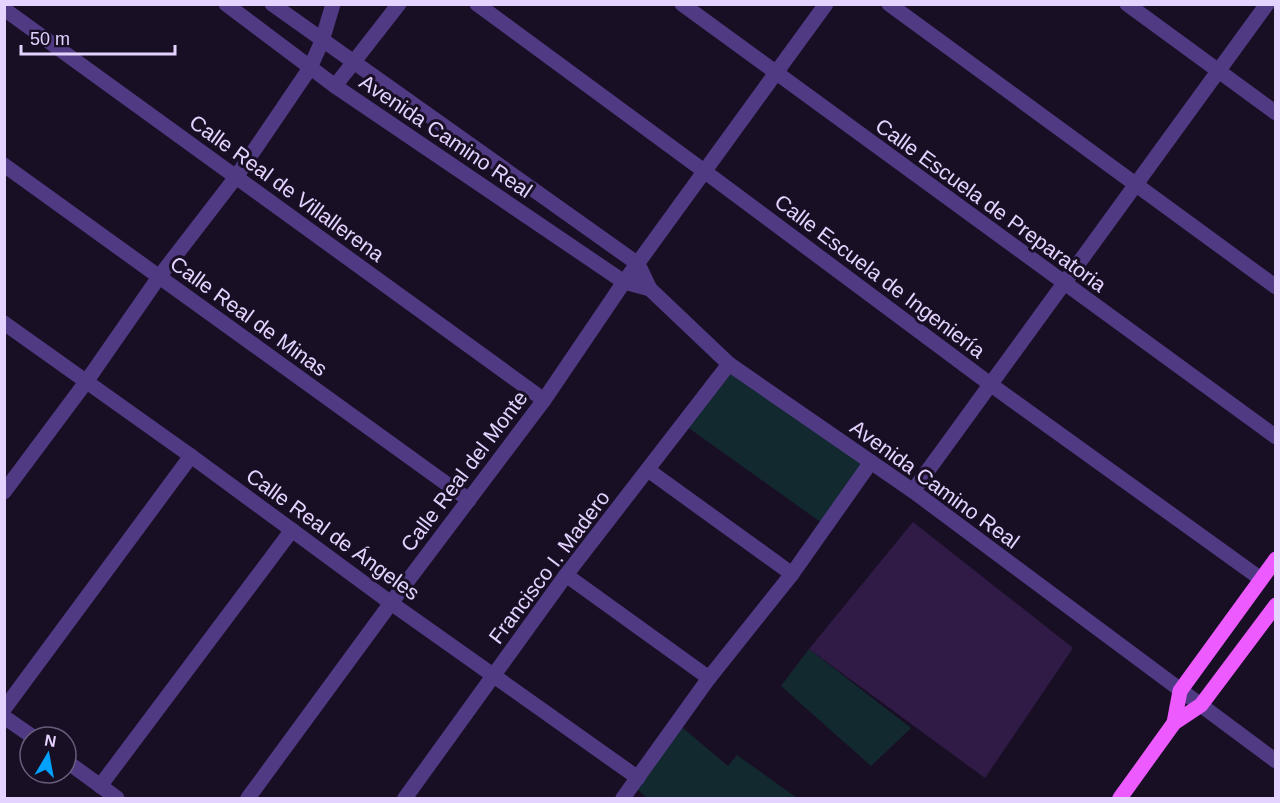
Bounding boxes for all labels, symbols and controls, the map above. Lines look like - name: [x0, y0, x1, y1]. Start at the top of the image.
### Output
- scale bar: [21, 18, 176, 56]
- text: 50 m: [30, 29, 70, 49]
- street label: Avenida Camino Real: [356, 70, 536, 202]
- street label: Calle Real de Villallerena: [185, 110, 389, 266]
- street label: Calle Escuela de Preparatoria: [871, 114, 1111, 296]
- street label: Calle Escuela de Ingeniería: [771, 190, 990, 363]
- street label: Calle Real de Minas: [166, 251, 332, 381]
- street label: Calle Real del Monte: [396, 386, 532, 556]
- street label: Avenida Camino Real: [846, 415, 1024, 553]
- street label: Calle Real de Ángeles: [242, 464, 424, 604]
- street label: Francisco I. Madero: [484, 486, 614, 648]
- north arrow: [18, 725, 78, 785]
- text: N: [43, 731, 58, 750]

